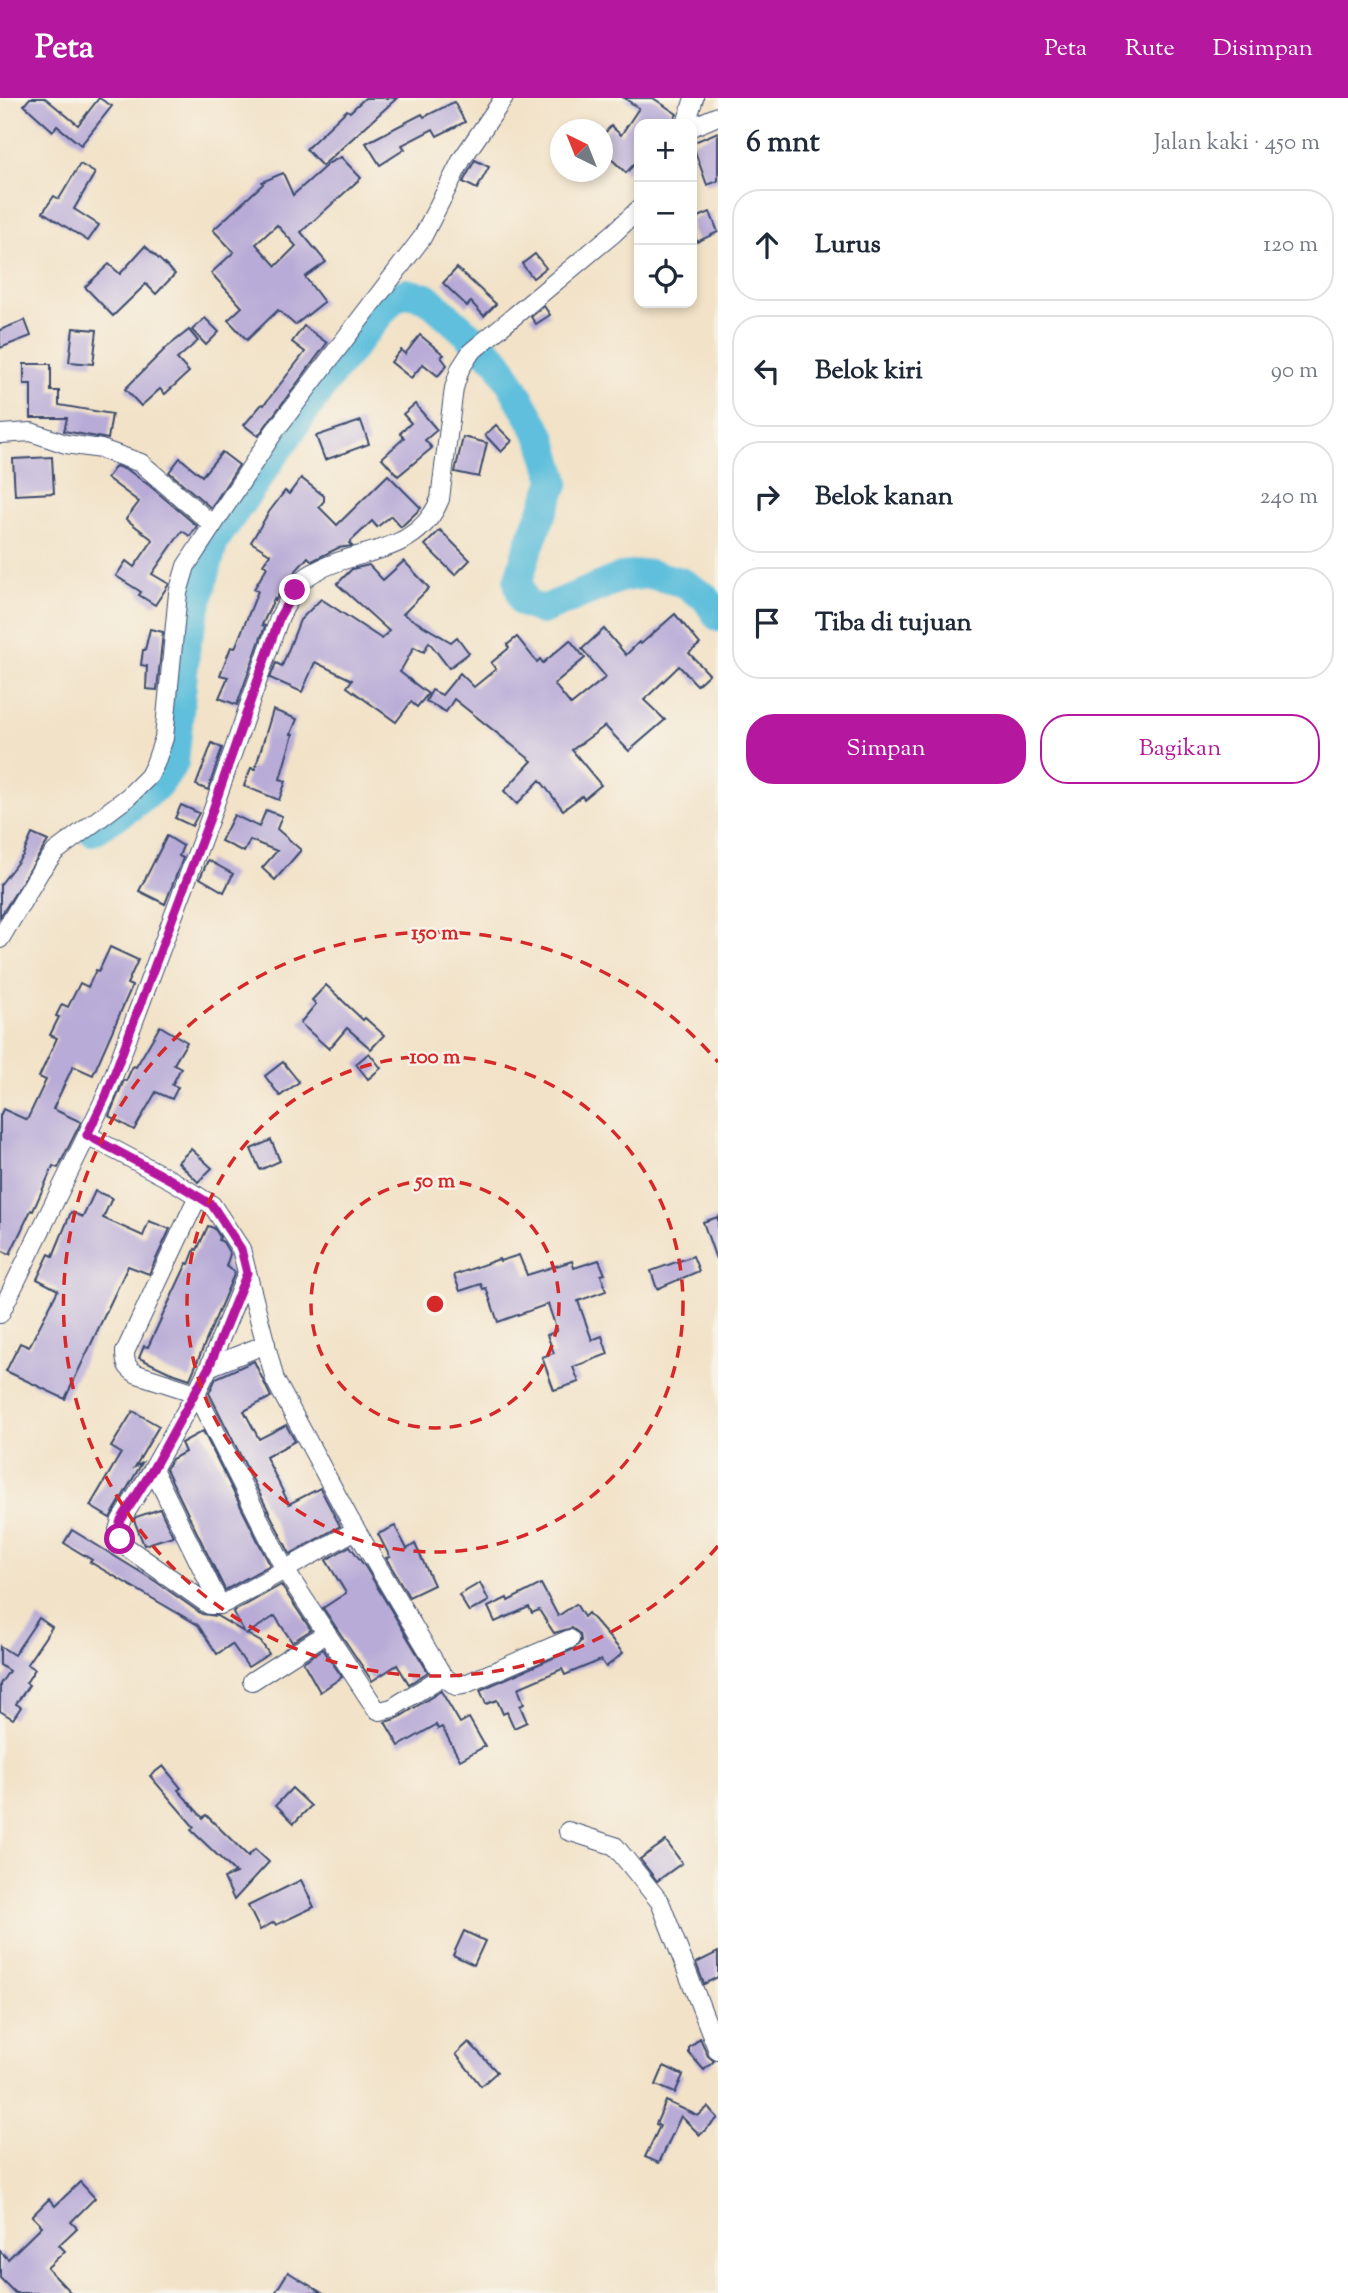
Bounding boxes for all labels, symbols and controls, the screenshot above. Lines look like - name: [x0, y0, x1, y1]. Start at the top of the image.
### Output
- text: Peta: [35, 25, 94, 73]
- text: Peta: [1044, 32, 1087, 66]
- text: Rute: [1125, 32, 1175, 66]
- text: Disimpan: [1213, 32, 1313, 66]
- north arrow: [550, 119, 613, 182]
- map controls: [634, 119, 697, 308]
- button: +: [634, 119, 697, 182]
- text: 6 mnt: [746, 122, 820, 165]
- text: Jalan kaki · 450 m: [1154, 127, 1320, 160]
- button: −: [634, 182, 697, 245]
- icon: ahead: [748, 226, 786, 264]
- text: Lurus: [815, 227, 881, 264]
- text: 120 m: [1263, 229, 1318, 262]
- button: locate: [634, 245, 697, 308]
- icon: left: [748, 352, 786, 390]
- text: Belok kiri: [815, 353, 923, 390]
- text: 90 m: [1271, 355, 1318, 388]
- icon: right: [748, 478, 786, 516]
- text: Belok kanan: [815, 479, 953, 516]
- text: 240 m: [1260, 481, 1318, 514]
- route end: [279, 574, 310, 605]
- icon: arrive: [748, 604, 786, 642]
- text: Tiba di tujuan: [815, 605, 972, 642]
- button: Simpan: [746, 714, 1026, 784]
- button: Bagikan: [1040, 714, 1320, 784]
- text: 150 m: [411, 919, 459, 949]
- text: 100 m: [410, 1043, 461, 1073]
- text: 50 m: [413, 1167, 456, 1197]
- centre of rings: [423, 1292, 447, 1316]
- route start: [104, 1523, 135, 1554]

